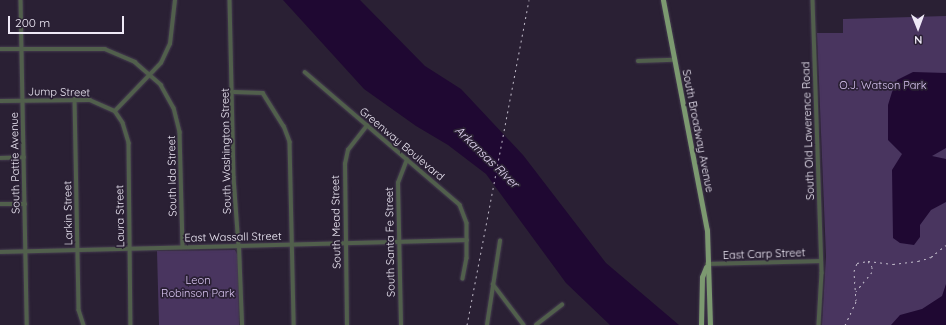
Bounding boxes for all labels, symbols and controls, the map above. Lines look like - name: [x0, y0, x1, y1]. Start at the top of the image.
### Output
- scale bar: [10, 8, 126, 34]
- north arrow: [898, 8, 938, 48]
- text: 200 m: [15, 15, 50, 30]
- text: N: [914, 33, 922, 47]
- street label: South Old Lawerence Road: [799, 62, 817, 200]
- street label: South Broadway Avenue: [680, 68, 716, 194]
- park label: O.J. Watson Park: [839, 78, 927, 92]
- street label: Jump Street: [28, 85, 90, 99]
- street label: South Washington Street: [218, 88, 234, 214]
- street label: Greenway Boulevard: [357, 105, 447, 183]
- street label: South Pattie Avenue: [8, 112, 22, 214]
- water label: Arkansas River: [452, 123, 522, 191]
- street label: South Ida Street: [165, 135, 179, 217]
- street label: South Mead Street: [329, 175, 343, 269]
- street label: Larkin Street: [61, 181, 75, 245]
- street label: Laura Street: [113, 185, 127, 247]
- street label: South Santa Fe Street: [382, 187, 398, 297]
- street label: East Wassall Street: [184, 230, 282, 244]
- street label: East Carp Street: [722, 246, 806, 262]
- park label: Leon Robinson Park: [161, 274, 235, 300]

